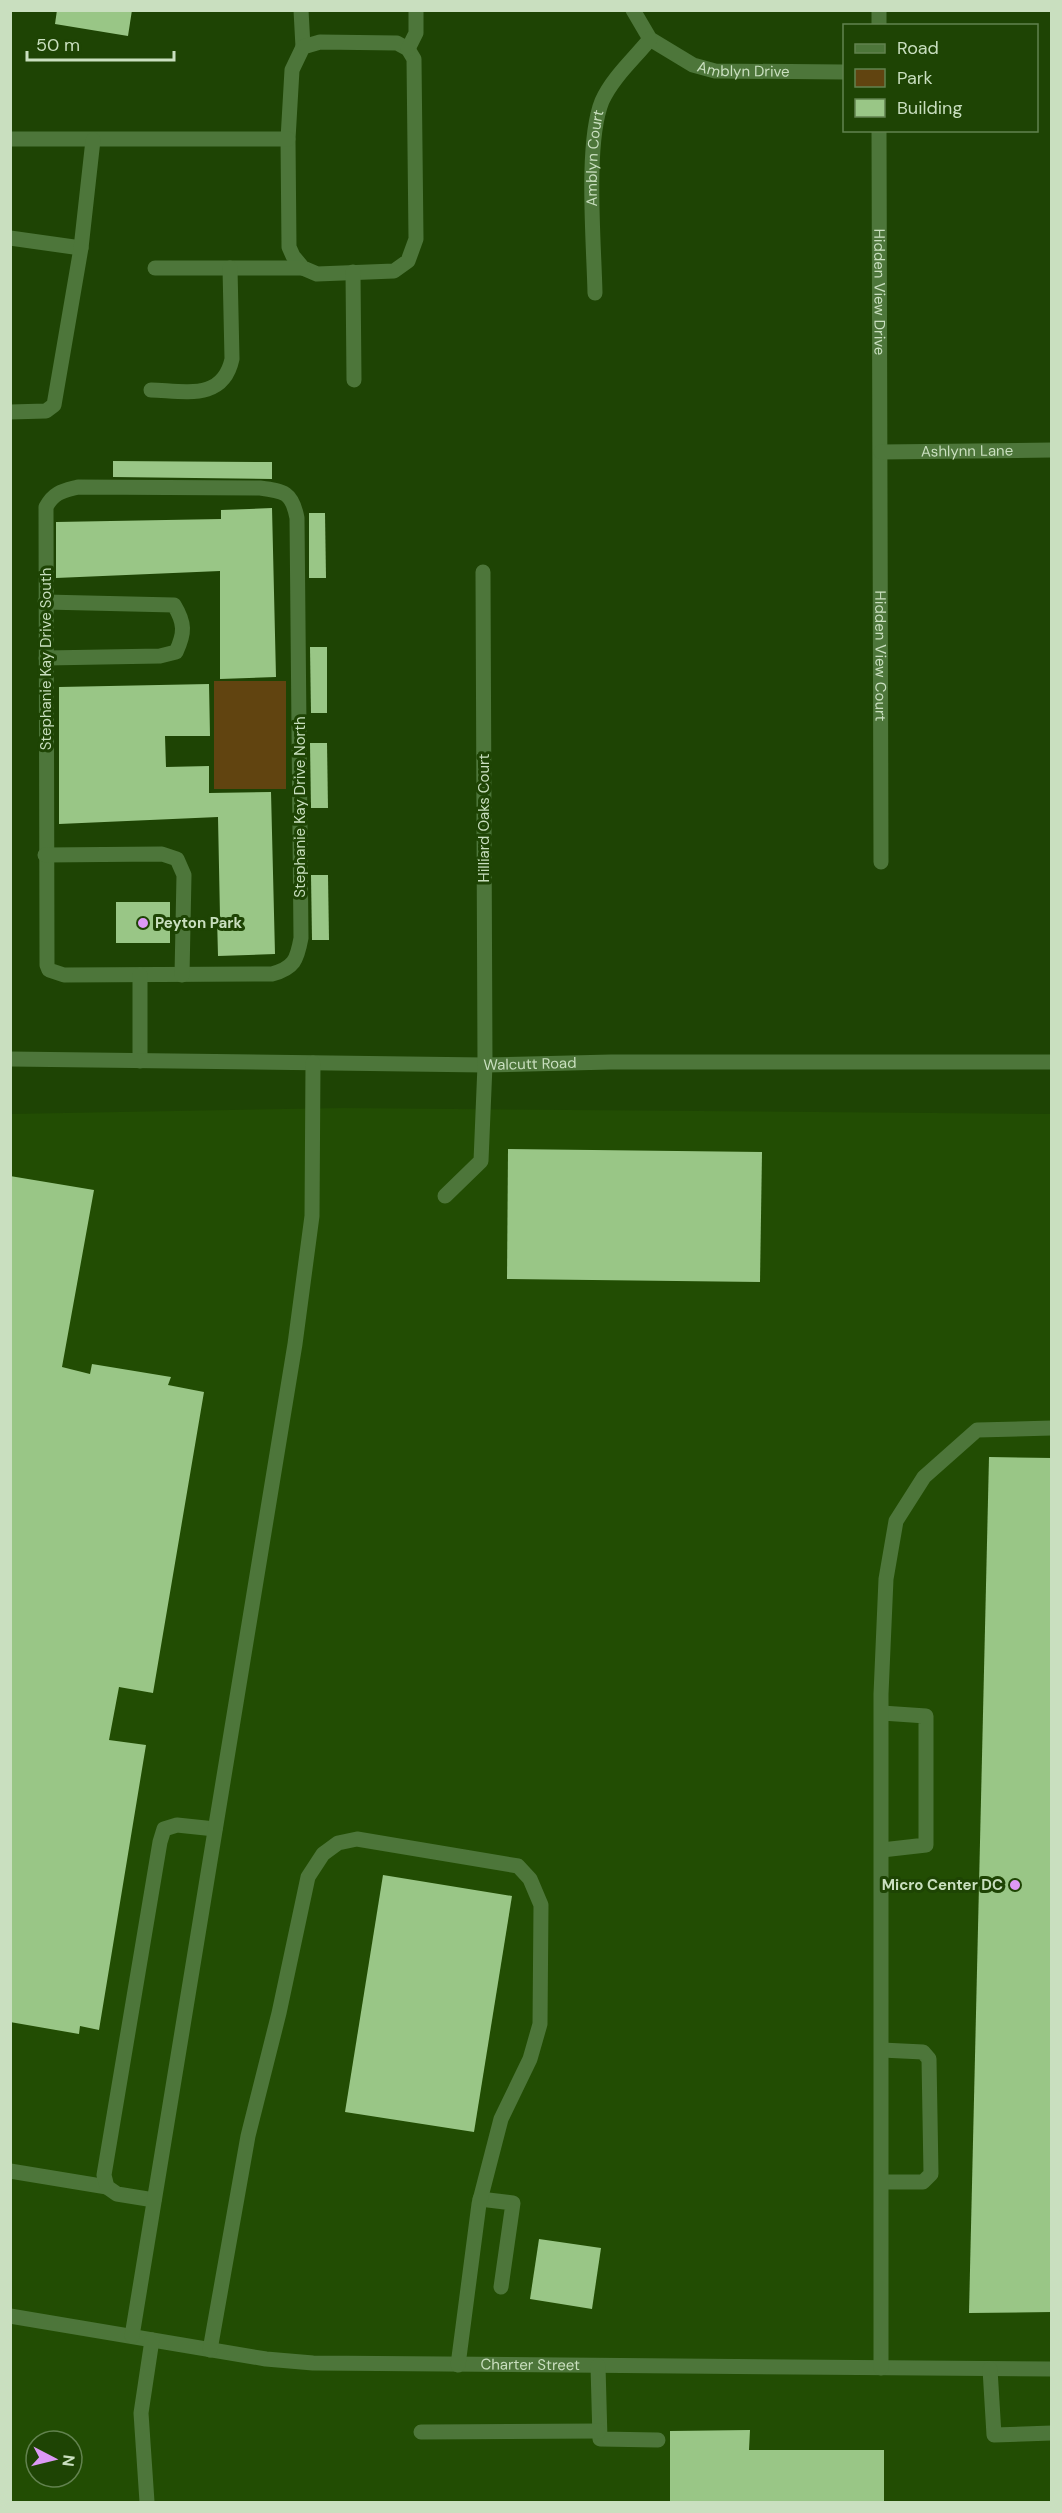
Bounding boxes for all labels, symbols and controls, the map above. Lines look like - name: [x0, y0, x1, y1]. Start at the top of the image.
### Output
- scale bar: [27, 24, 174, 62]
- legend: [843, 24, 1038, 132]
- text: 50 m: [36, 33, 80, 57]
- text: Road: [897, 36, 939, 60]
- street label: Amblyn Drive: [695, 57, 790, 82]
- text: Park: [897, 66, 933, 90]
- text: Building: [897, 96, 962, 120]
- street label: Amblyn Court: [582, 108, 609, 207]
- street label: Hidden View Drive: [869, 229, 890, 355]
- street label: Ashlynn Lane: [921, 440, 1013, 462]
- street label: Stephanie Kay Drive South: [36, 568, 56, 750]
- street label: Hidden View Court: [870, 591, 891, 722]
- street label: Stephanie Kay Drive North: [290, 716, 310, 898]
- street label: Hilliard Oaks Court: [474, 753, 494, 883]
- place label: Peyton Park: [155, 913, 242, 933]
- marker: Peyton Park: [136, 916, 150, 930]
- street label: Walcutt Road: [483, 1053, 577, 1075]
- place label: Micro Center DC: [882, 1875, 1003, 1895]
- marker: Micro Center DC: [1008, 1878, 1022, 1892]
- street label: Charter Street: [480, 2354, 580, 2375]
- north arrow: [24, 2429, 84, 2489]
- text: N: [57, 2454, 80, 2468]

